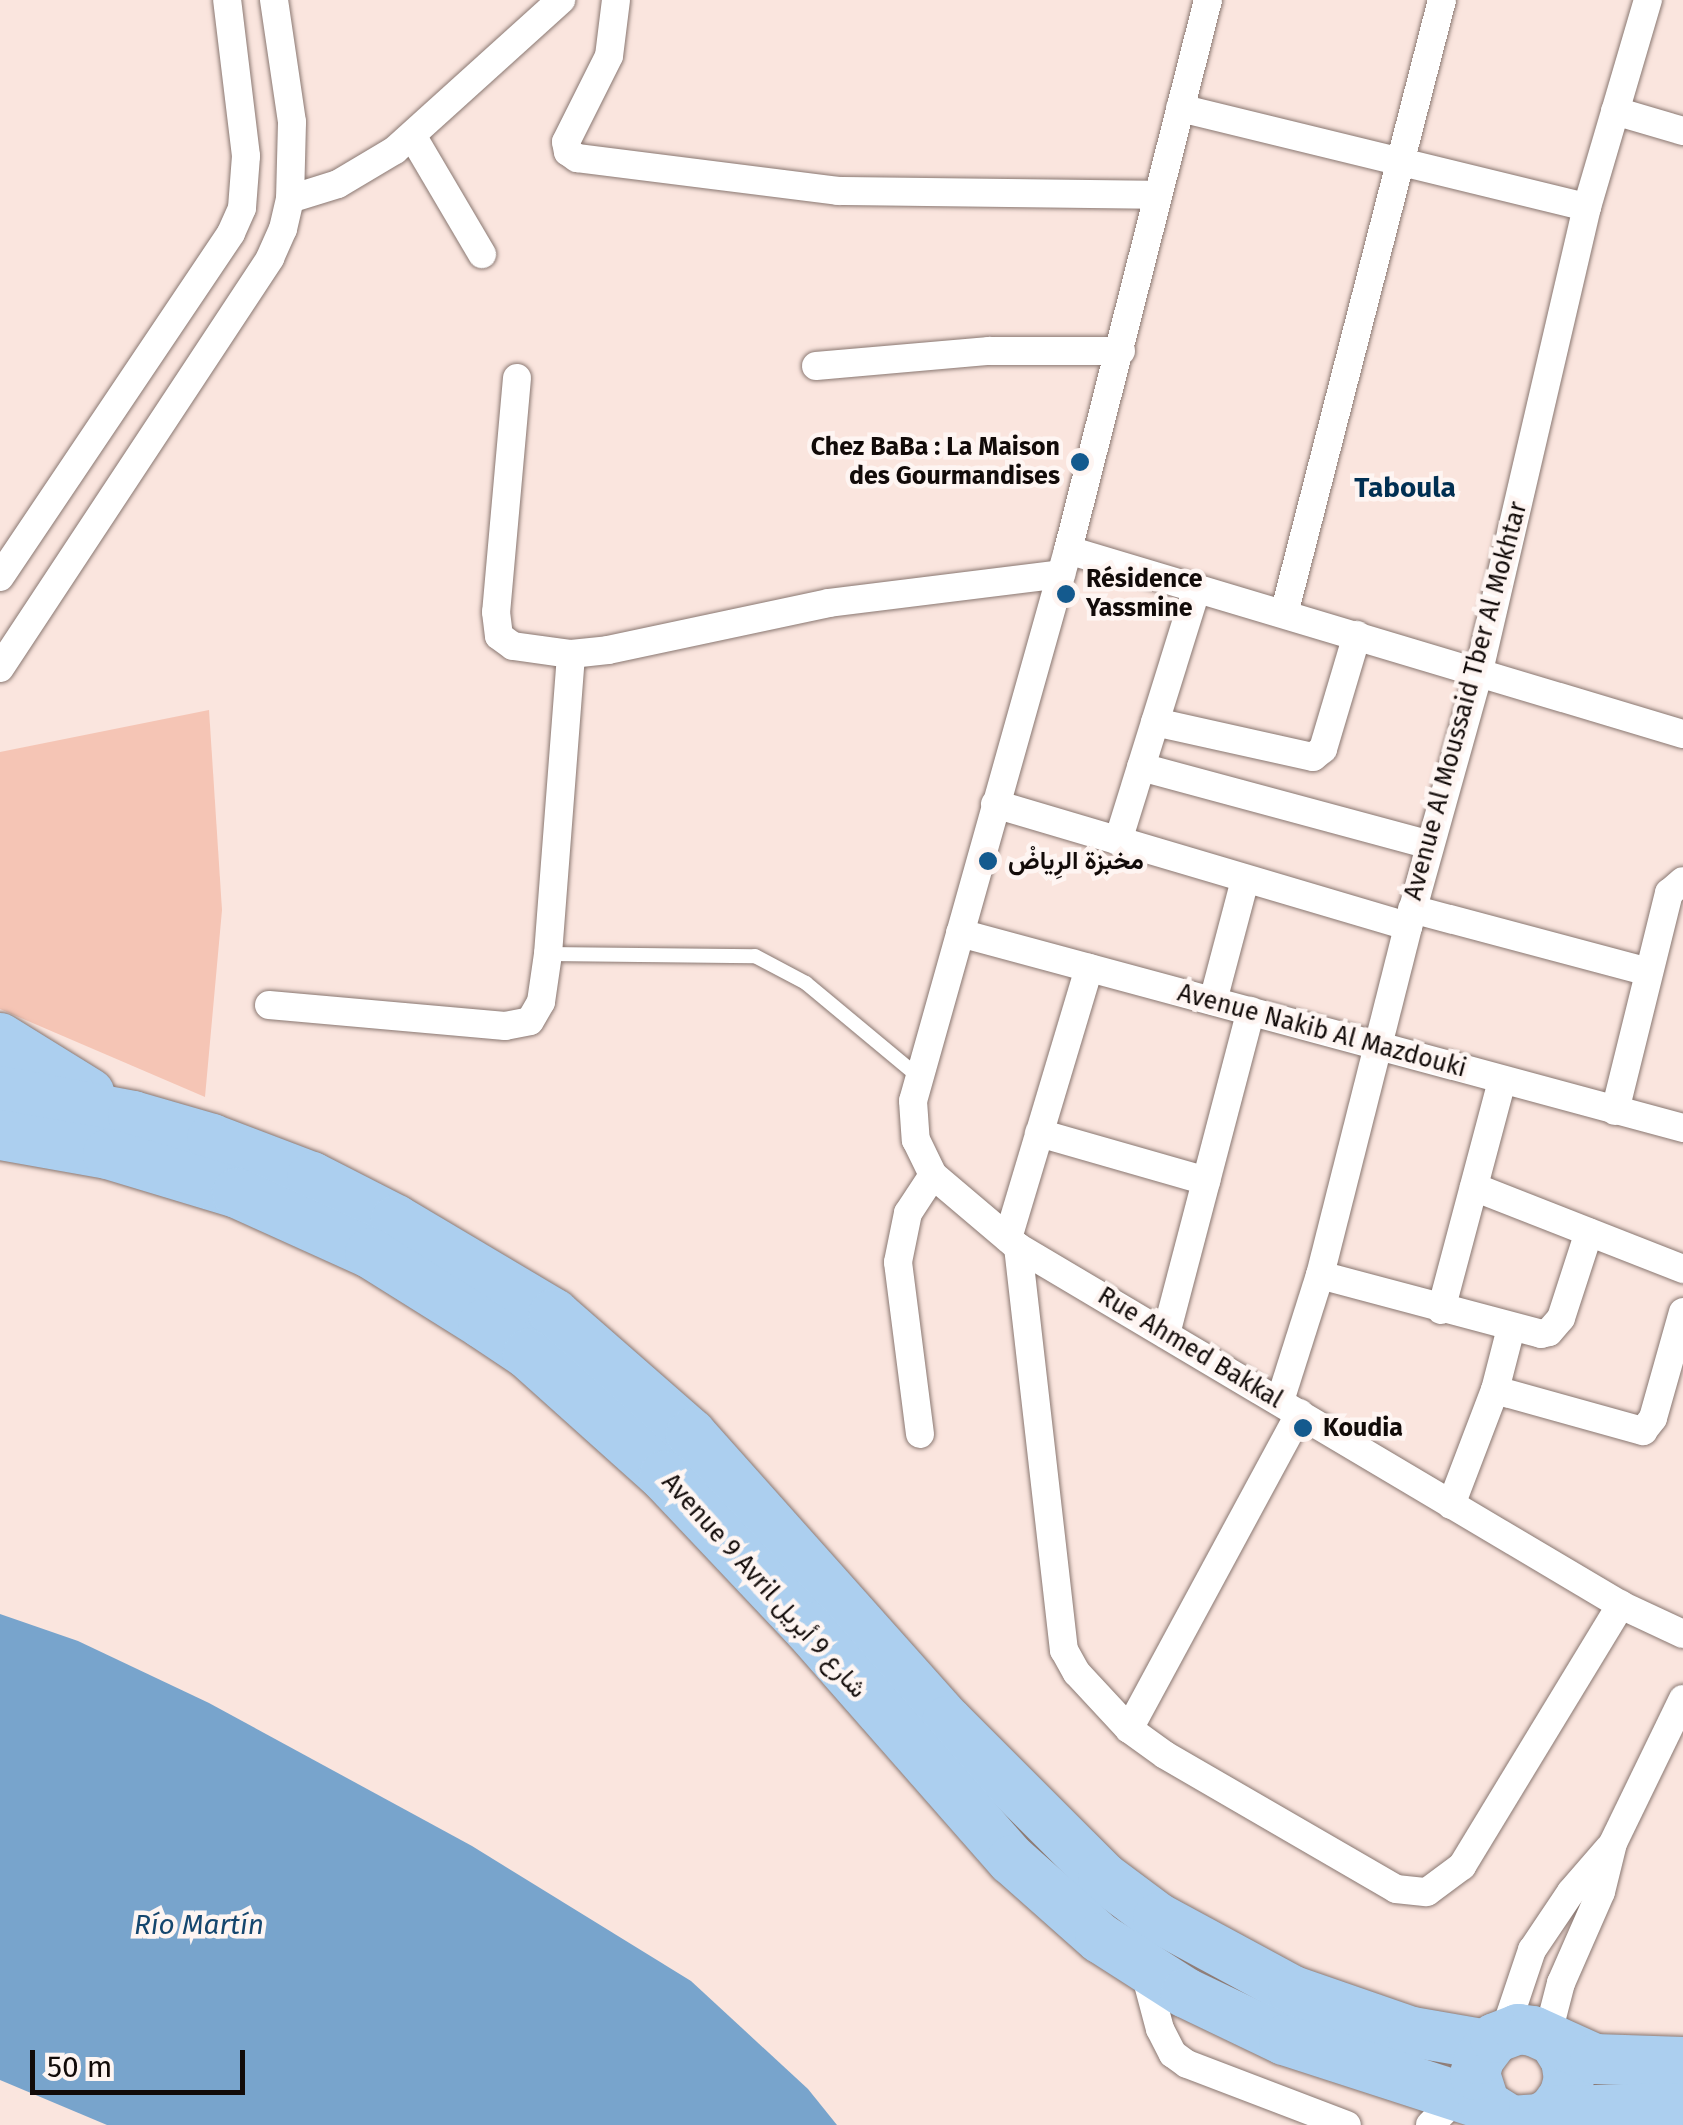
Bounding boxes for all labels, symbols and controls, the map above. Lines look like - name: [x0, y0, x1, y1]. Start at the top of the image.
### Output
- place label: Chez BaBa : La Maison des Gourmandises: [811, 433, 1060, 492]
- marker: Chez BaBa : La Maison des Gourmandises: [1069, 451, 1091, 473]
- district label: Taboula: [1354, 471, 1456, 505]
- street label: Avenue Al Moussaid Tber Al Mokhtar: [1398, 499, 1534, 903]
- place label: Résidence Yassmine: [1086, 565, 1202, 624]
- marker: Résidence Yassmine: [1055, 583, 1077, 605]
- place label: مخبزة الرِياضْ: [1008, 846, 1144, 876]
- marker: مخبزة الرِياضْ: [977, 850, 999, 872]
- street label: Avenue Nakib Al Mazdouki: [1174, 978, 1470, 1084]
- street label: Rue Ahmed Bakkal: [1092, 1281, 1288, 1415]
- place label: Koudia: [1323, 1413, 1403, 1443]
- marker: Koudia: [1292, 1417, 1314, 1439]
- street label: Avenue 9 Avril شارع 9 أبريل: [655, 1468, 873, 1704]
- water label: Río Martín: [134, 1908, 264, 1942]
- scale bar: [35, 2030, 250, 2092]
- text: 50 m: [47, 2049, 112, 2085]

